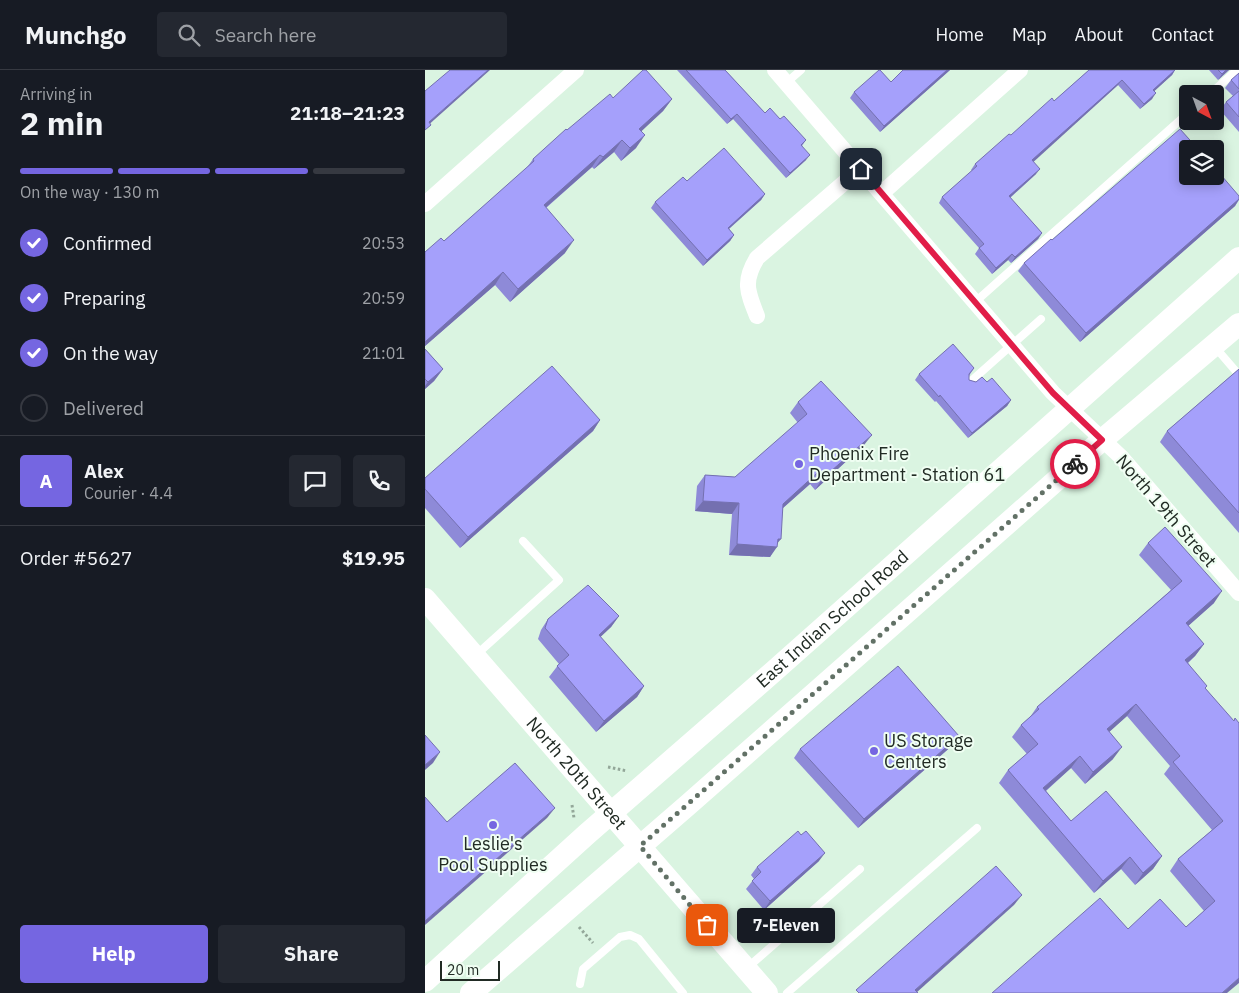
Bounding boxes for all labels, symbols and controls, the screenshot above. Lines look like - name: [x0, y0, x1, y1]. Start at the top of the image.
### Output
- search box: [157, 12, 507, 57]
- text: Munchgo: [25, 19, 127, 51]
- icon: search: [175, 21, 203, 49]
- text: Search here: [215, 23, 316, 47]
- text: Home: [936, 23, 984, 46]
- text: Map: [1012, 23, 1047, 46]
- text: About: [1075, 23, 1123, 46]
- text: Contact: [1151, 23, 1214, 46]
- text: Arriving in: [20, 84, 92, 104]
- north arrow: [1179, 85, 1224, 130]
- map controls: [1179, 85, 1224, 185]
- text: 21:18–21:23: [290, 101, 405, 125]
- text: 2 min: [20, 102, 104, 144]
- button: layers: [1179, 140, 1224, 185]
- pin: [840, 148, 882, 190]
- icon: home: [847, 155, 875, 183]
- text: On the way · 130 m: [20, 182, 159, 202]
- icon: check: [20, 229, 48, 257]
- text: Confirmed: [63, 231, 152, 255]
- text: 20:53: [362, 233, 405, 253]
- icon: check: [20, 284, 48, 312]
- text: Preparing: [63, 286, 145, 310]
- text: 20:59: [362, 288, 405, 308]
- icon: check: [20, 339, 48, 367]
- text: On the way: [63, 341, 158, 365]
- text: 21:01: [362, 343, 405, 363]
- text: Delivered: [63, 396, 144, 420]
- courier: [1050, 439, 1100, 489]
- place label: Phoenix Fire Department - Station 61: [809, 442, 1005, 486]
- icon: bike: [1061, 450, 1089, 478]
- street label: North 19th Street: [1111, 450, 1222, 572]
- button: chat: [289, 455, 341, 507]
- button: phone: [353, 455, 405, 507]
- marker: Phoenix Fire Department - Station 61: [793, 458, 805, 470]
- text: Alex: [84, 459, 124, 483]
- text: A: [39, 469, 53, 493]
- text: Courier · 4.4: [84, 483, 173, 503]
- street label: East Indian School Road: [751, 545, 913, 693]
- text: Order #5627: [20, 546, 132, 570]
- text: $19.95: [342, 546, 405, 570]
- street label: North 20th Street: [522, 712, 632, 834]
- place label: US Storage Centers: [884, 729, 973, 773]
- marker: US Storage Centers: [868, 745, 880, 757]
- marker: Leslie's Pool Supplies: [487, 819, 499, 831]
- place label: Leslie's Pool Supplies: [438, 832, 548, 876]
- pin: [686, 904, 728, 946]
- callout: 7-Eleven: [737, 908, 835, 942]
- icon: bag: [693, 911, 721, 939]
- text: 7-Eleven: [753, 915, 819, 935]
- button: Help: [20, 925, 208, 983]
- button: Share: [218, 925, 405, 983]
- scale bar: [440, 958, 500, 981]
- text: 20 m: [447, 961, 479, 979]

